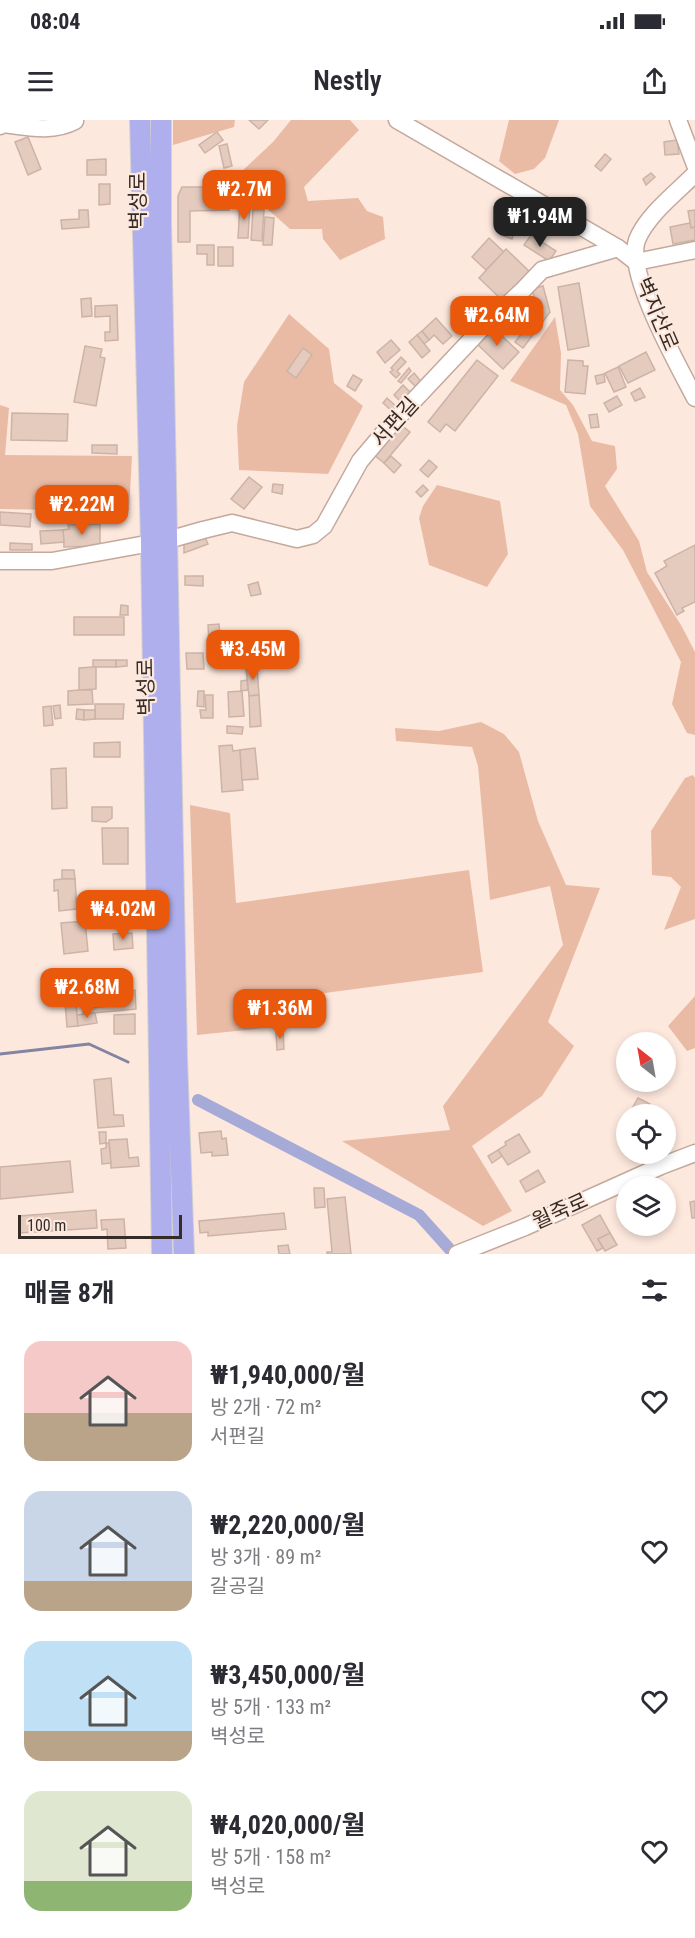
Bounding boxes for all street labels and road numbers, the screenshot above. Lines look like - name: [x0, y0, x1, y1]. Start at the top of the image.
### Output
- street label: 벽성로: [126, 172, 150, 230]
- street label: 벽지산로: [631, 274, 683, 354]
- street label: 서편길: [367, 392, 423, 452]
- street label: 벽성로: [133, 658, 159, 716]
- street label: 월죽로: [529, 1188, 591, 1234]

